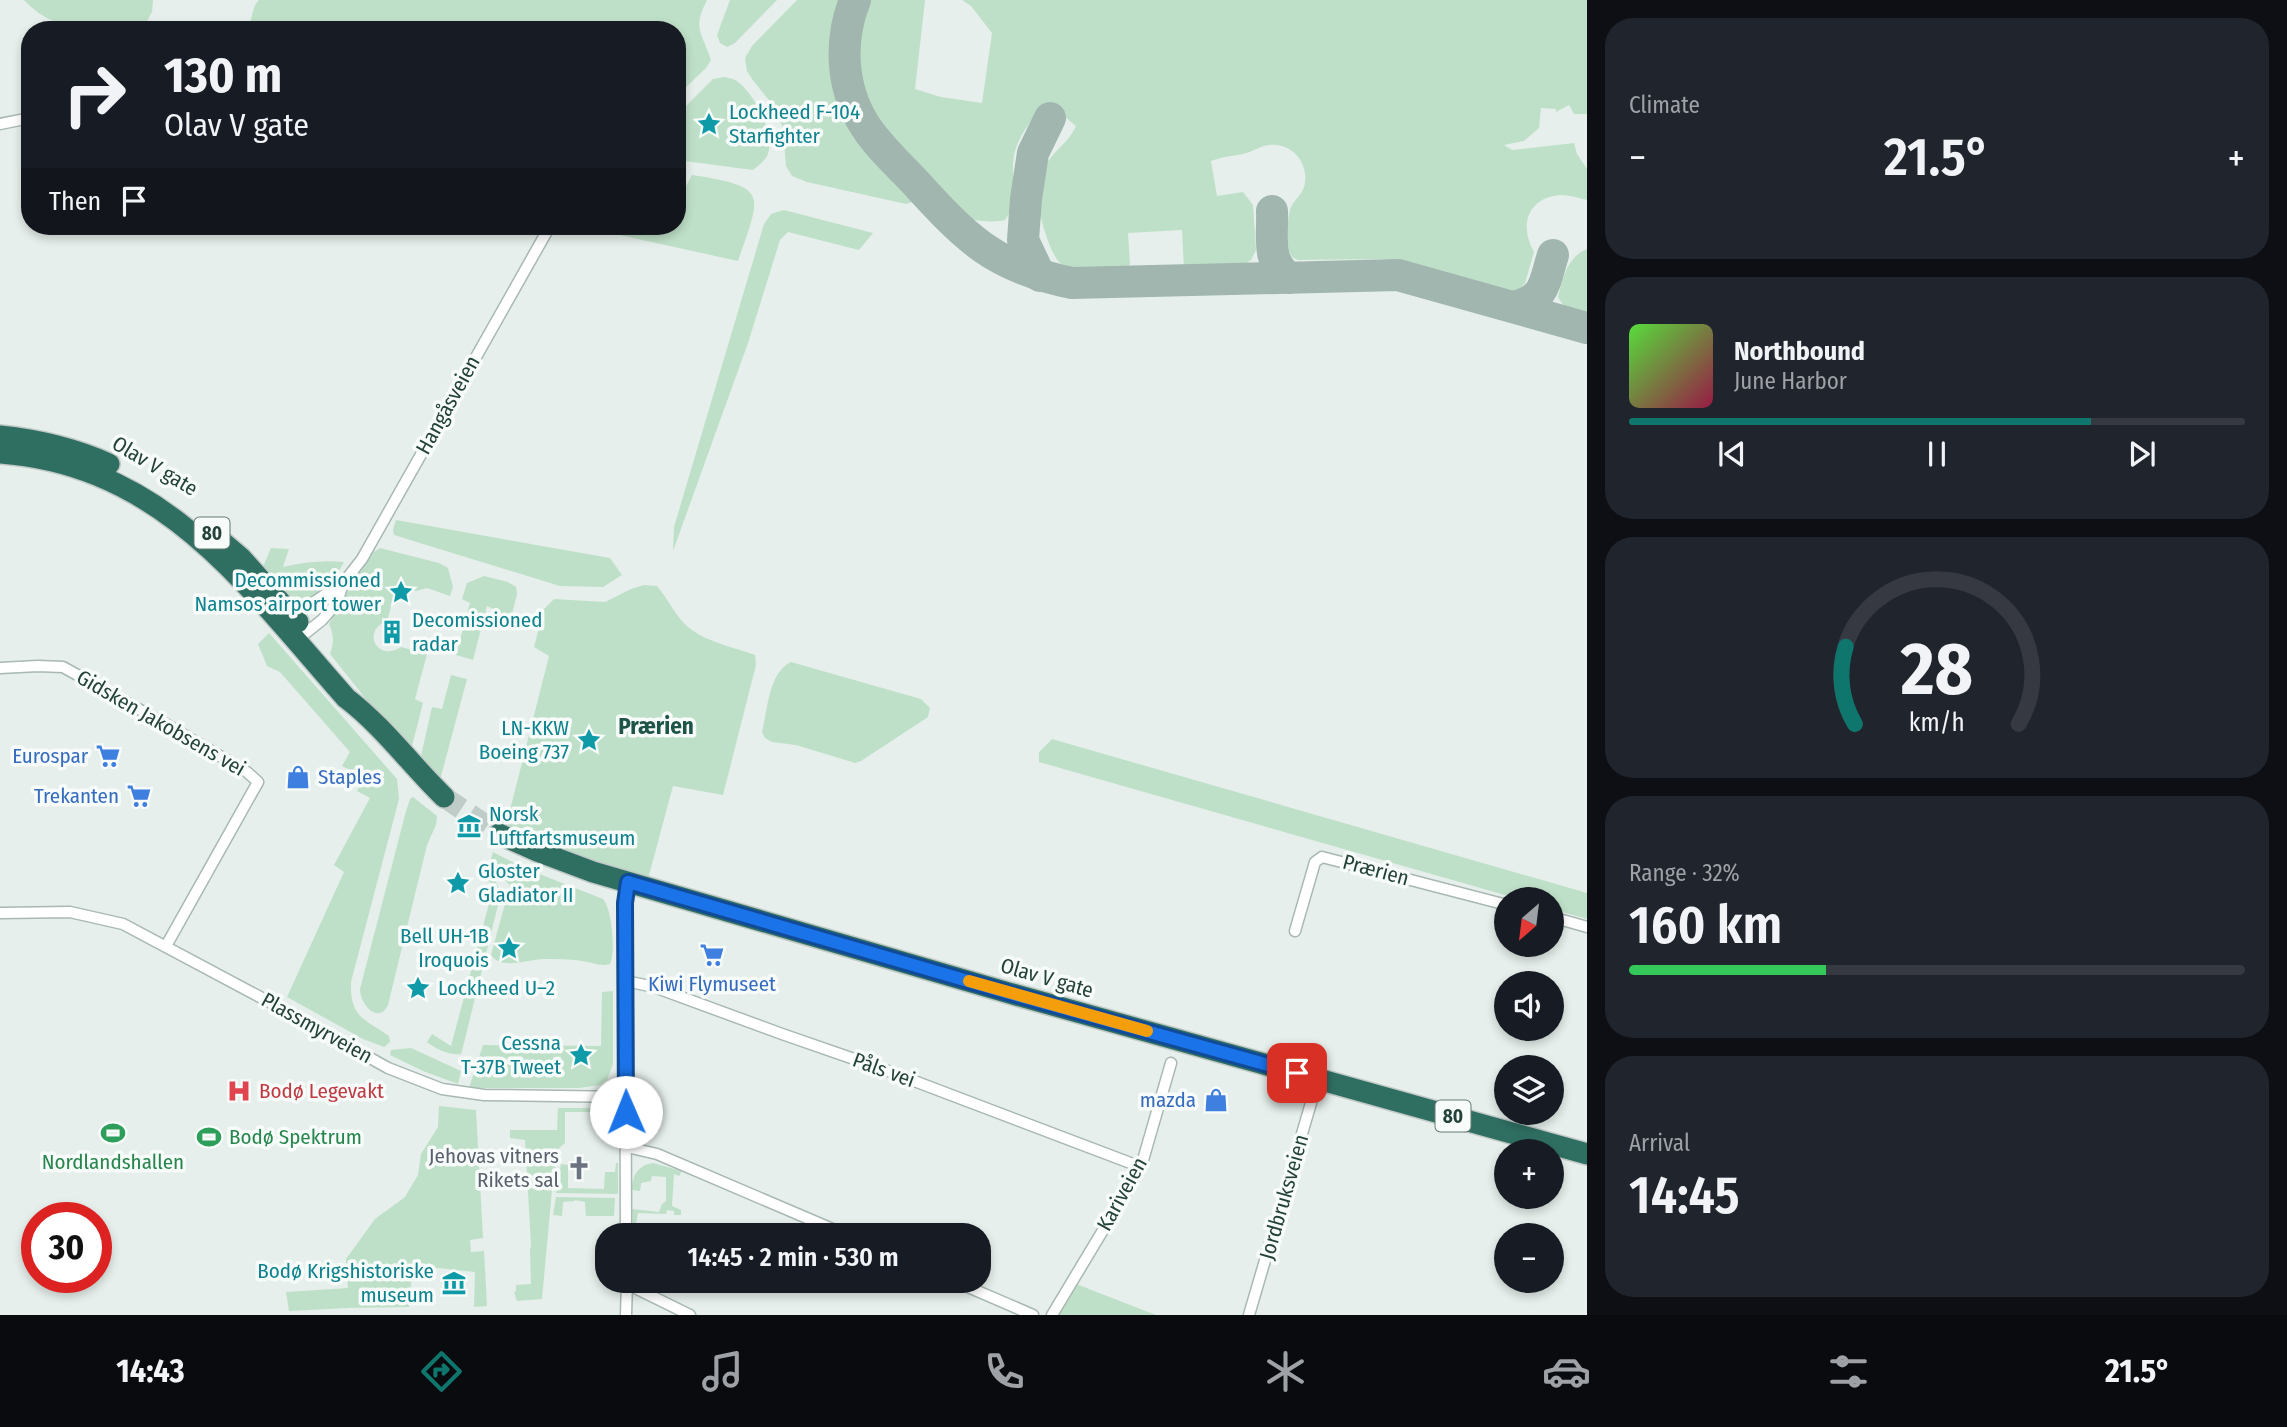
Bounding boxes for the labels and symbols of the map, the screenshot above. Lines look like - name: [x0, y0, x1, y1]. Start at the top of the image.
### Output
- place label: Lockheed F-104 Starfighter: [729, 99, 860, 149]
- place icon: Lockheed F-104 Starfighter: [695, 110, 723, 138]
- street label: Hangåsveien: [410, 351, 486, 459]
- street label: Olav V gate: [108, 430, 202, 502]
- road number: 80: [194, 518, 230, 548]
- place label: Decommissioned Namsos airport tower: [195, 567, 382, 617]
- place icon: Decommissioned Namsos airport tower: [387, 578, 415, 606]
- place label: Decomissioned radar: [412, 607, 542, 657]
- building icon: Decomissioned radar: [378, 618, 406, 646]
- street label: Gidsken Jakobsens vei: [72, 664, 250, 782]
- district label: Prærien: [618, 712, 694, 740]
- place label: LN-KKW Boeing 737: [479, 715, 569, 765]
- place icon: LN-KKW Boeing 737: [575, 726, 603, 754]
- supermarket icon: Eurospar: [94, 742, 122, 770]
- place label: Eurospar: [12, 743, 89, 769]
- shop icon: Staples: [284, 763, 312, 791]
- place label: Staples: [318, 764, 381, 790]
- supermarket icon: Trekanten: [125, 782, 153, 810]
- place label: Trekanten: [34, 783, 119, 809]
- place label: Norsk Luftfartsmuseum: [489, 801, 635, 851]
- museum icon: Norsk Luftfartsmuseum: [455, 812, 483, 840]
- street label: Prærien: [1340, 849, 1412, 891]
- place label: Gloster Gladiator II: [478, 858, 573, 908]
- place icon: Gloster Gladiator II: [444, 869, 472, 897]
- north arrow: [1494, 887, 1564, 957]
- place label: Bell UH-1B Iroquois: [400, 923, 489, 973]
- place icon: Bell UH-1B Iroquois: [495, 934, 523, 962]
- supermarket icon: Kiwi Flymuseet: [698, 941, 726, 969]
- street label: Olav V gate: [998, 952, 1096, 1004]
- place label: Kiwi Flymuseet: [648, 971, 776, 997]
- place icon: Lockheed U–2: [404, 974, 432, 1002]
- place label: Lockheed U–2: [438, 975, 555, 1001]
- street label: Plassmyrveien: [257, 987, 377, 1069]
- place label: Cessna T-37B Tweet: [461, 1030, 561, 1080]
- place icon: Cessna T-37B Tweet: [567, 1041, 595, 1069]
- pin: [1267, 1043, 1327, 1103]
- street label: Påls vei: [849, 1047, 919, 1093]
- position arrow: [589, 1075, 663, 1149]
- hospital icon: Bodø Legevakt: [225, 1077, 253, 1105]
- place label: Bodø Legevakt: [259, 1078, 384, 1104]
- shop icon: mazda: [1202, 1086, 1230, 1114]
- place label: mazda: [1140, 1087, 1196, 1113]
- road number: 80: [1436, 1100, 1470, 1132]
- sports icon: Nordlandshallen: [99, 1119, 127, 1147]
- sports icon: Bodø Spektrum: [195, 1123, 223, 1151]
- place label: Bodø Spektrum: [229, 1124, 362, 1150]
- street label: Jordbruksveien: [1254, 1131, 1314, 1263]
- place label: Jehovas vitners Rikets sal: [429, 1143, 559, 1193]
- place label: Nordlandshallen: [42, 1149, 184, 1175]
- street label: Kariveien: [1091, 1153, 1153, 1235]
- church icon: Jehovas vitners Rikets sal: [565, 1154, 593, 1182]
- speed limit sign: 30: [21, 1202, 112, 1293]
- place label: Bodø Krigshistoriske museum: [257, 1258, 434, 1308]
- museum icon: Bodø Krigshistoriske museum: [440, 1269, 468, 1297]

